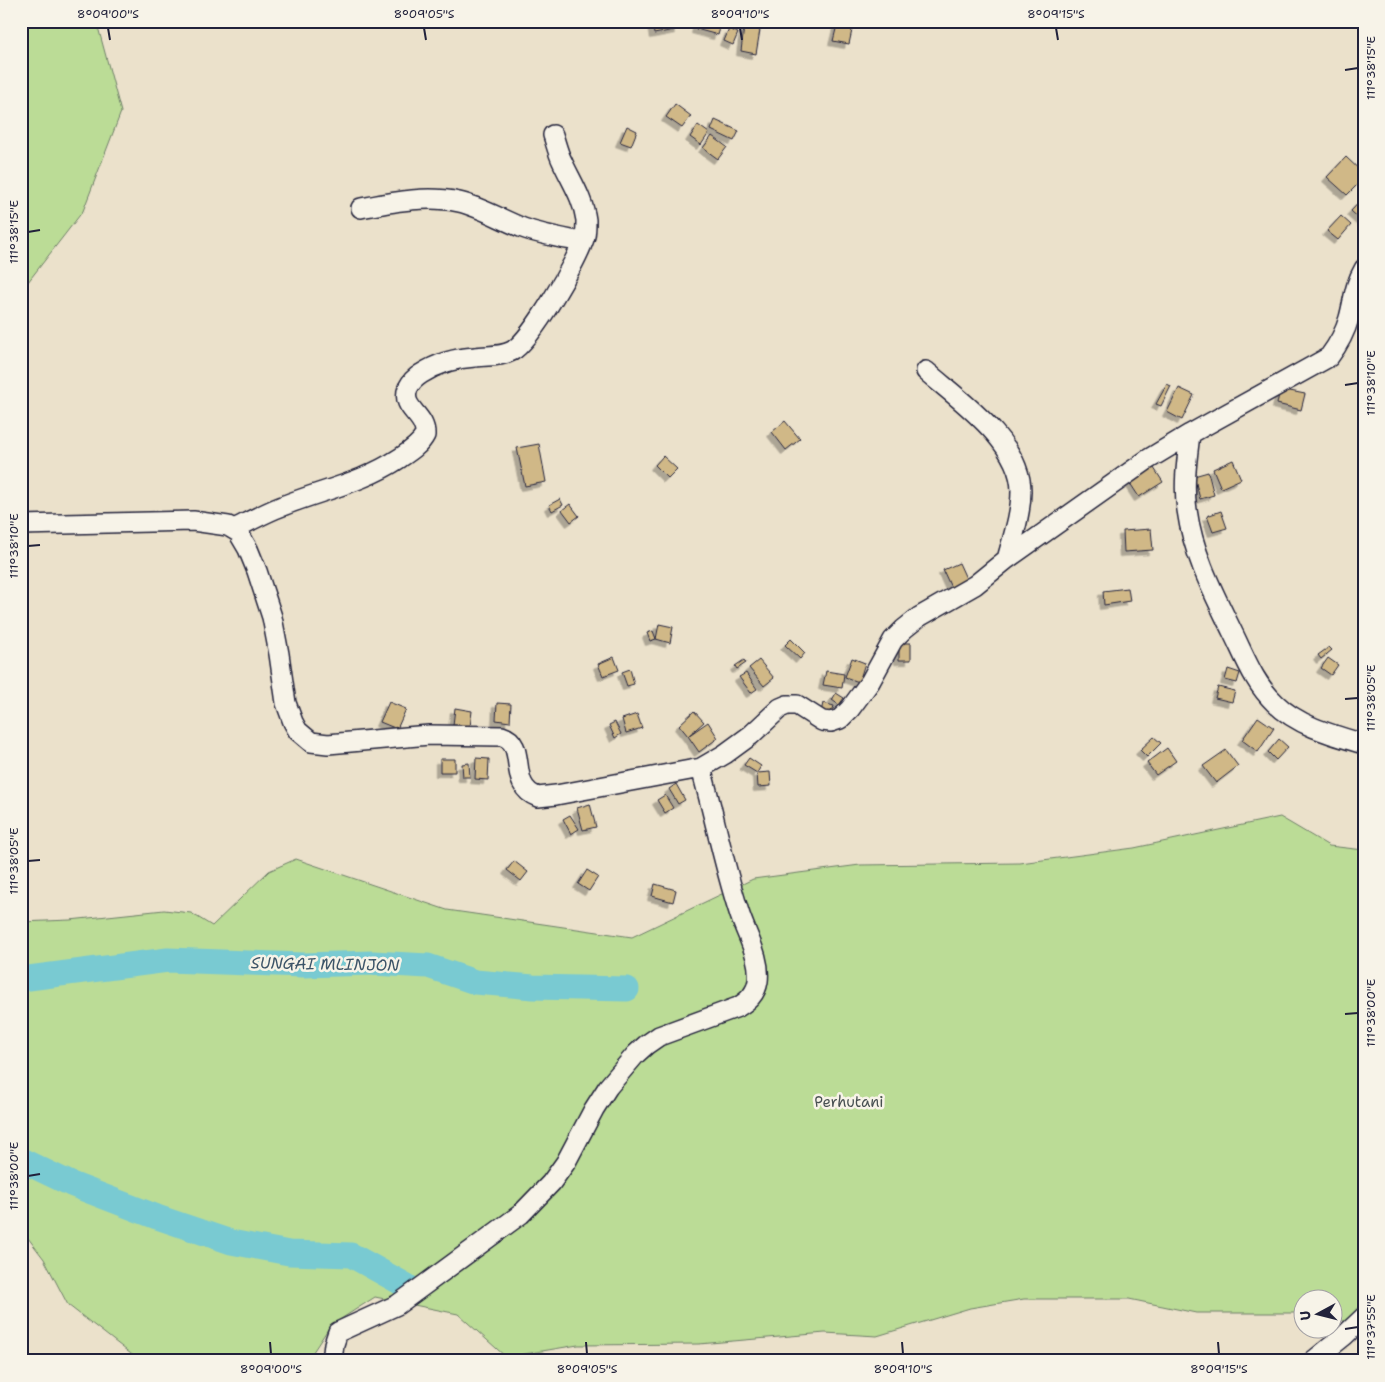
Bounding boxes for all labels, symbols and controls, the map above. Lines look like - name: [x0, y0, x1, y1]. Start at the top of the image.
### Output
- text: 8°09'00"S: [77, 6, 139, 22]
- text: 8°09'05"S: [394, 6, 455, 22]
- text: 8°09'10"S: [711, 6, 770, 22]
- text: 8°09'15"S: [1027, 6, 1085, 22]
- text: 111°38'15"E: [1363, 36, 1379, 100]
- text: 111°38'15"E: [6, 200, 22, 264]
- text: 111°38'10"E: [1363, 350, 1379, 416]
- text: 111°38'10"E: [6, 513, 22, 579]
- text: 111°38'05"E: [1363, 664, 1379, 732]
- text: 111°38'05"E: [6, 827, 22, 895]
- water label: SUNGAI MLINJON: [251, 952, 400, 976]
- text: 111°38'00"E: [1363, 979, 1379, 1047]
- park label: Perhutani: [814, 1092, 884, 1112]
- text: 111°38'00"E: [6, 1142, 22, 1210]
- north arrow: [1292, 1290, 1342, 1340]
- text: 111°37'55"E: [1363, 1294, 1379, 1360]
- text: U: [1296, 1310, 1315, 1321]
- text: 8°09'00"S: [240, 1361, 302, 1377]
- text: 8°09'05"S: [557, 1361, 618, 1377]
- text: 8°09'10"S: [874, 1361, 933, 1377]
- text: 8°09'15"S: [1190, 1361, 1248, 1377]

